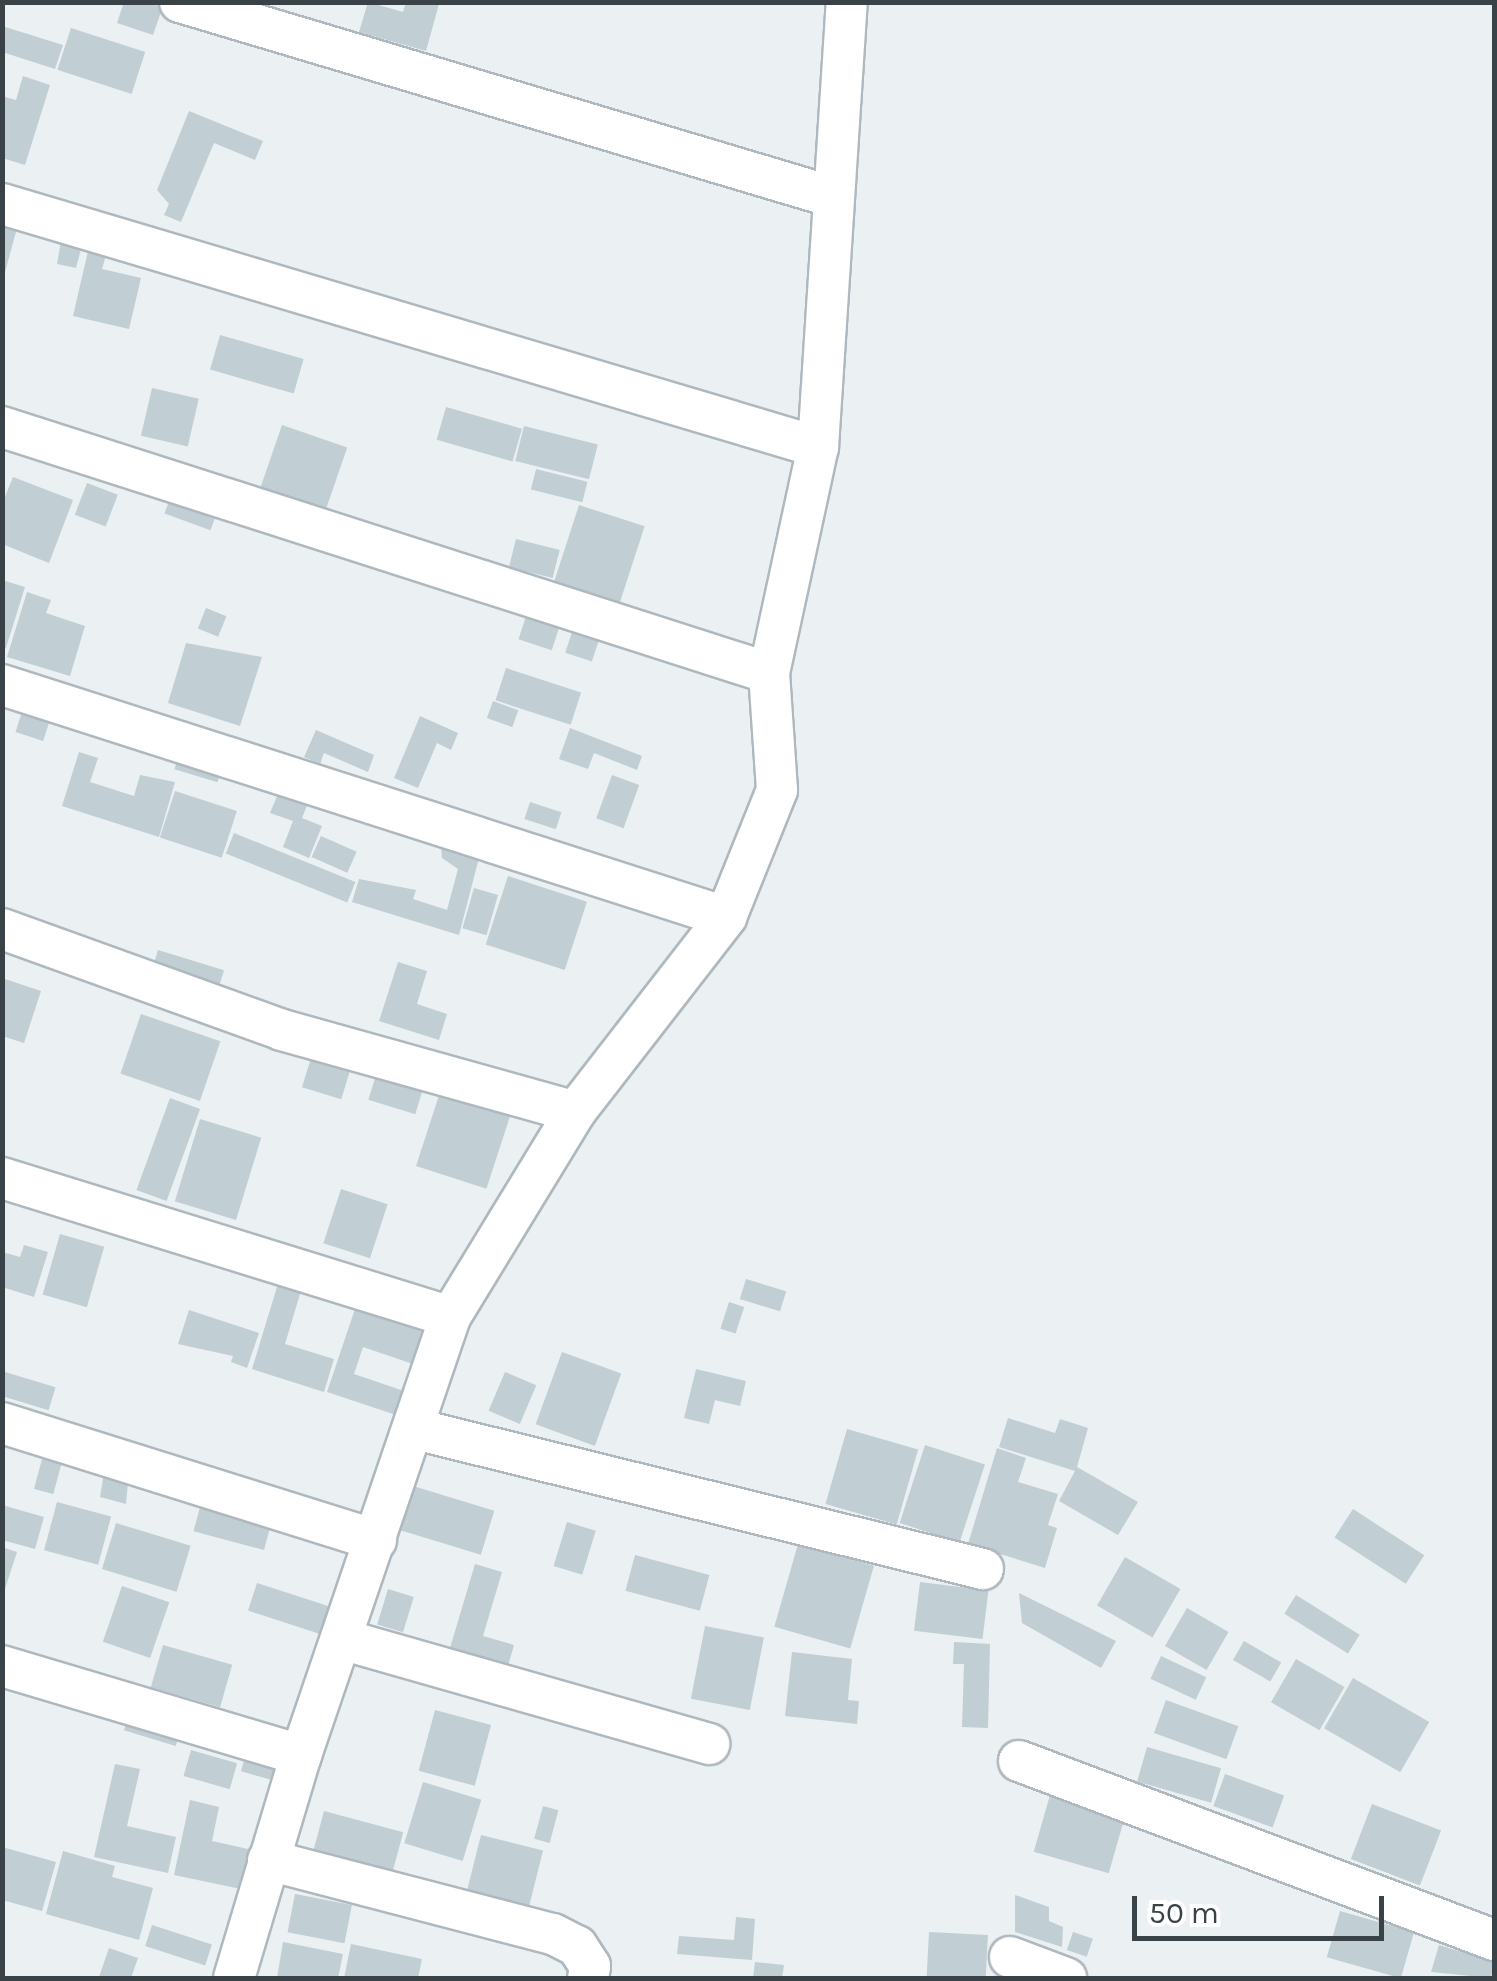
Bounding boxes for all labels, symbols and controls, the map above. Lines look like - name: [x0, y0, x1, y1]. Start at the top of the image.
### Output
- scale bar: [1137, 1876, 1390, 1938]
- text: 50 m: [1149, 1895, 1219, 1931]

